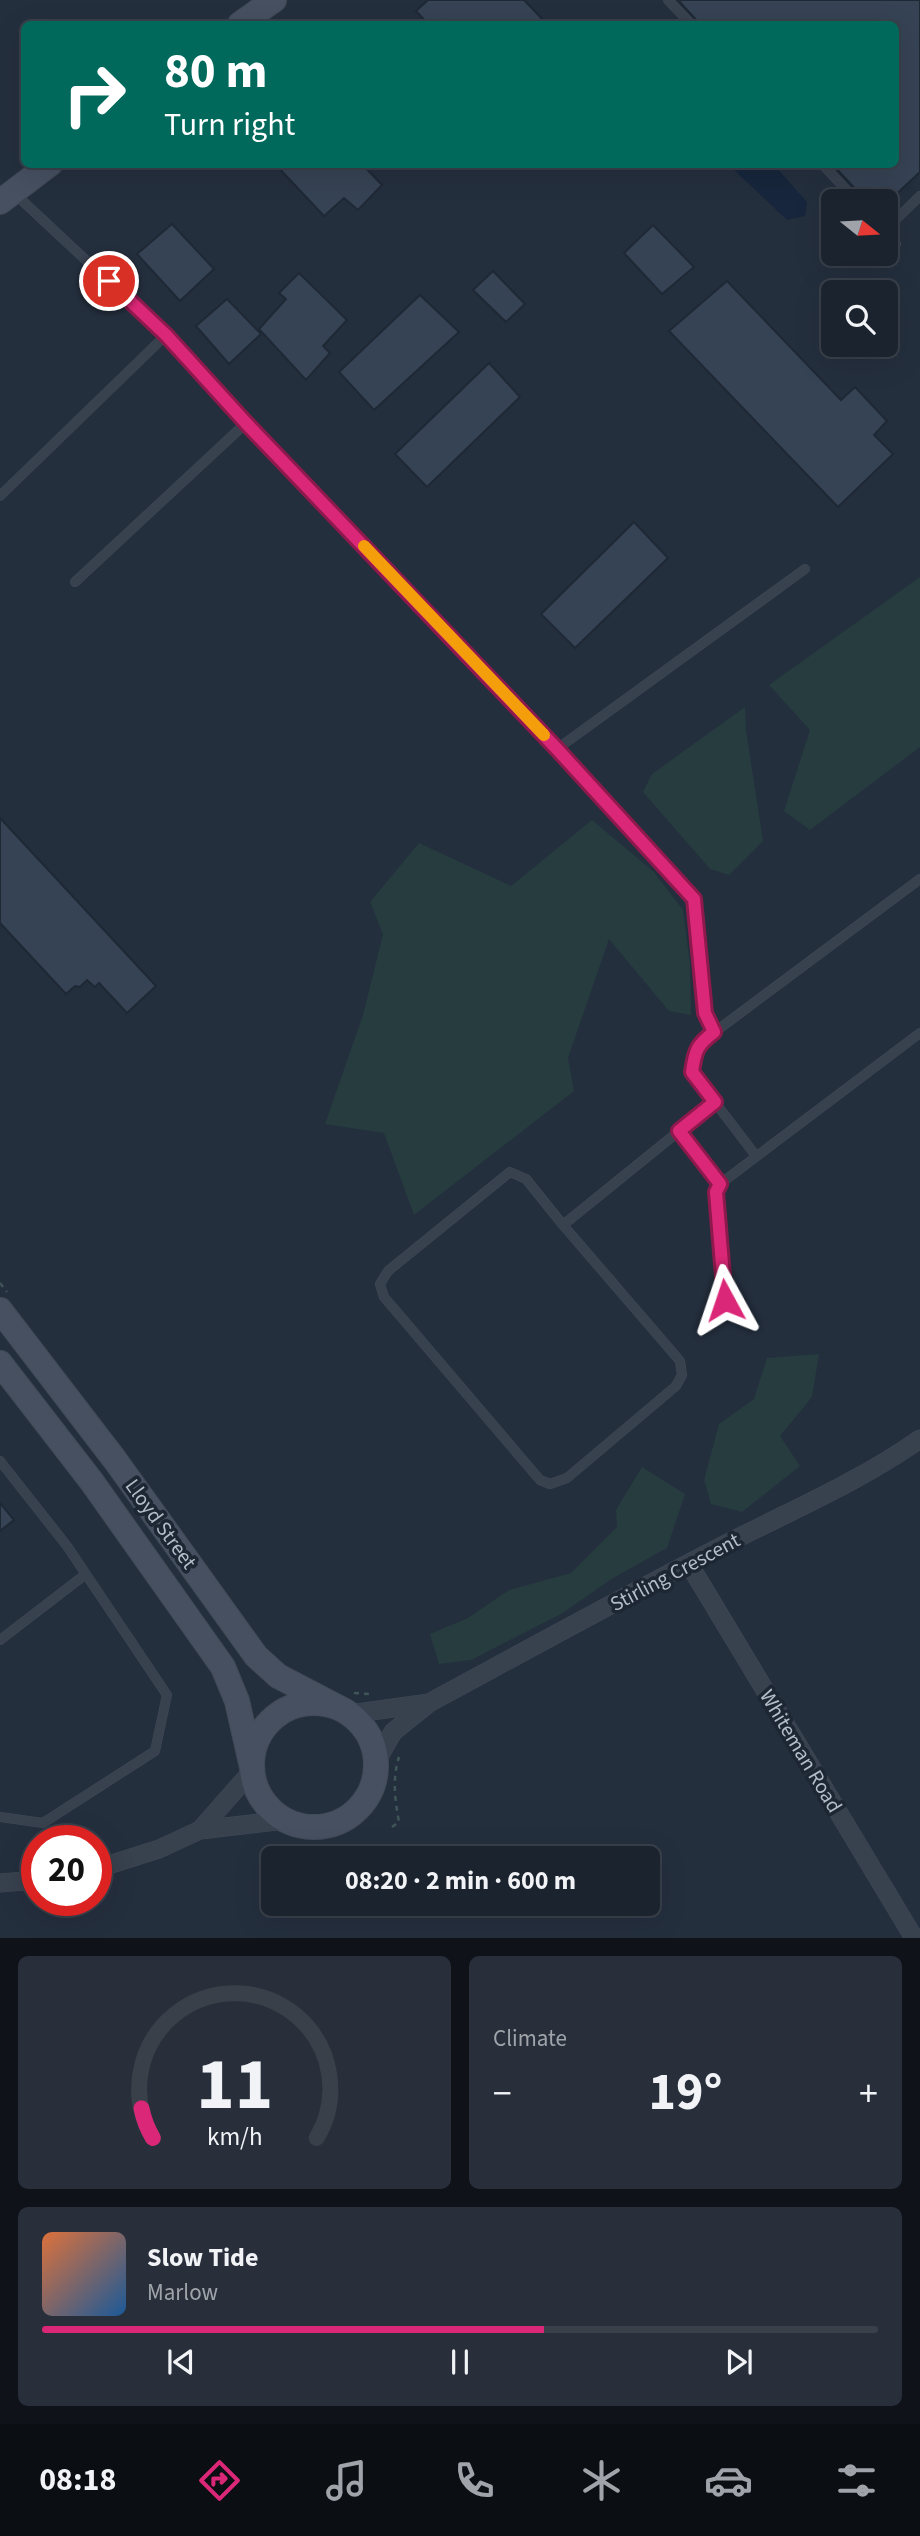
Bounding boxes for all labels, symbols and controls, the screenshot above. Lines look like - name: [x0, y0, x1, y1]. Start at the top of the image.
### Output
- text: 80 m: [164, 37, 268, 107]
- icon: right: [49, 49, 140, 140]
- text: Turn right: [164, 102, 295, 148]
- north arrow: [821, 189, 898, 266]
- map controls: [821, 189, 898, 357]
- pin: [79, 251, 139, 311]
- icon: arrive: [90, 262, 128, 300]
- button: search: [821, 280, 898, 357]
- position arrow: [688, 1263, 762, 1337]
- street label: Lloyd Street: [118, 1473, 204, 1575]
- street label: Stirling Crescent: [605, 1525, 745, 1619]
- street label: Whiteman Road: [752, 1684, 850, 1818]
- speed limit sign: 20: [21, 1825, 112, 1916]
- text: 08:20 · 2 min · 600 m: [345, 1862, 576, 1899]
- text: Climate: [493, 2022, 567, 2055]
- text: 11: [196, 2034, 273, 2138]
- text: 19°: [649, 2056, 722, 2130]
- text: −: [493, 2067, 512, 2121]
- text: +: [859, 2067, 878, 2121]
- text: km/h: [207, 2119, 262, 2155]
- text: Slow Tide: [147, 2239, 258, 2276]
- text: Marlow: [147, 2276, 218, 2309]
- icon: previous: [162, 2343, 200, 2381]
- icon: pause: [441, 2343, 479, 2381]
- icon: next: [720, 2343, 758, 2381]
- icon: directions: [195, 2456, 244, 2505]
- icon: music: [322, 2456, 371, 2505]
- icon: phone: [450, 2456, 499, 2505]
- icon: climate: [577, 2456, 626, 2505]
- icon: car: [704, 2456, 753, 2505]
- icon: filters: [832, 2456, 881, 2505]
- text: 08:18: [39, 2457, 116, 2503]

